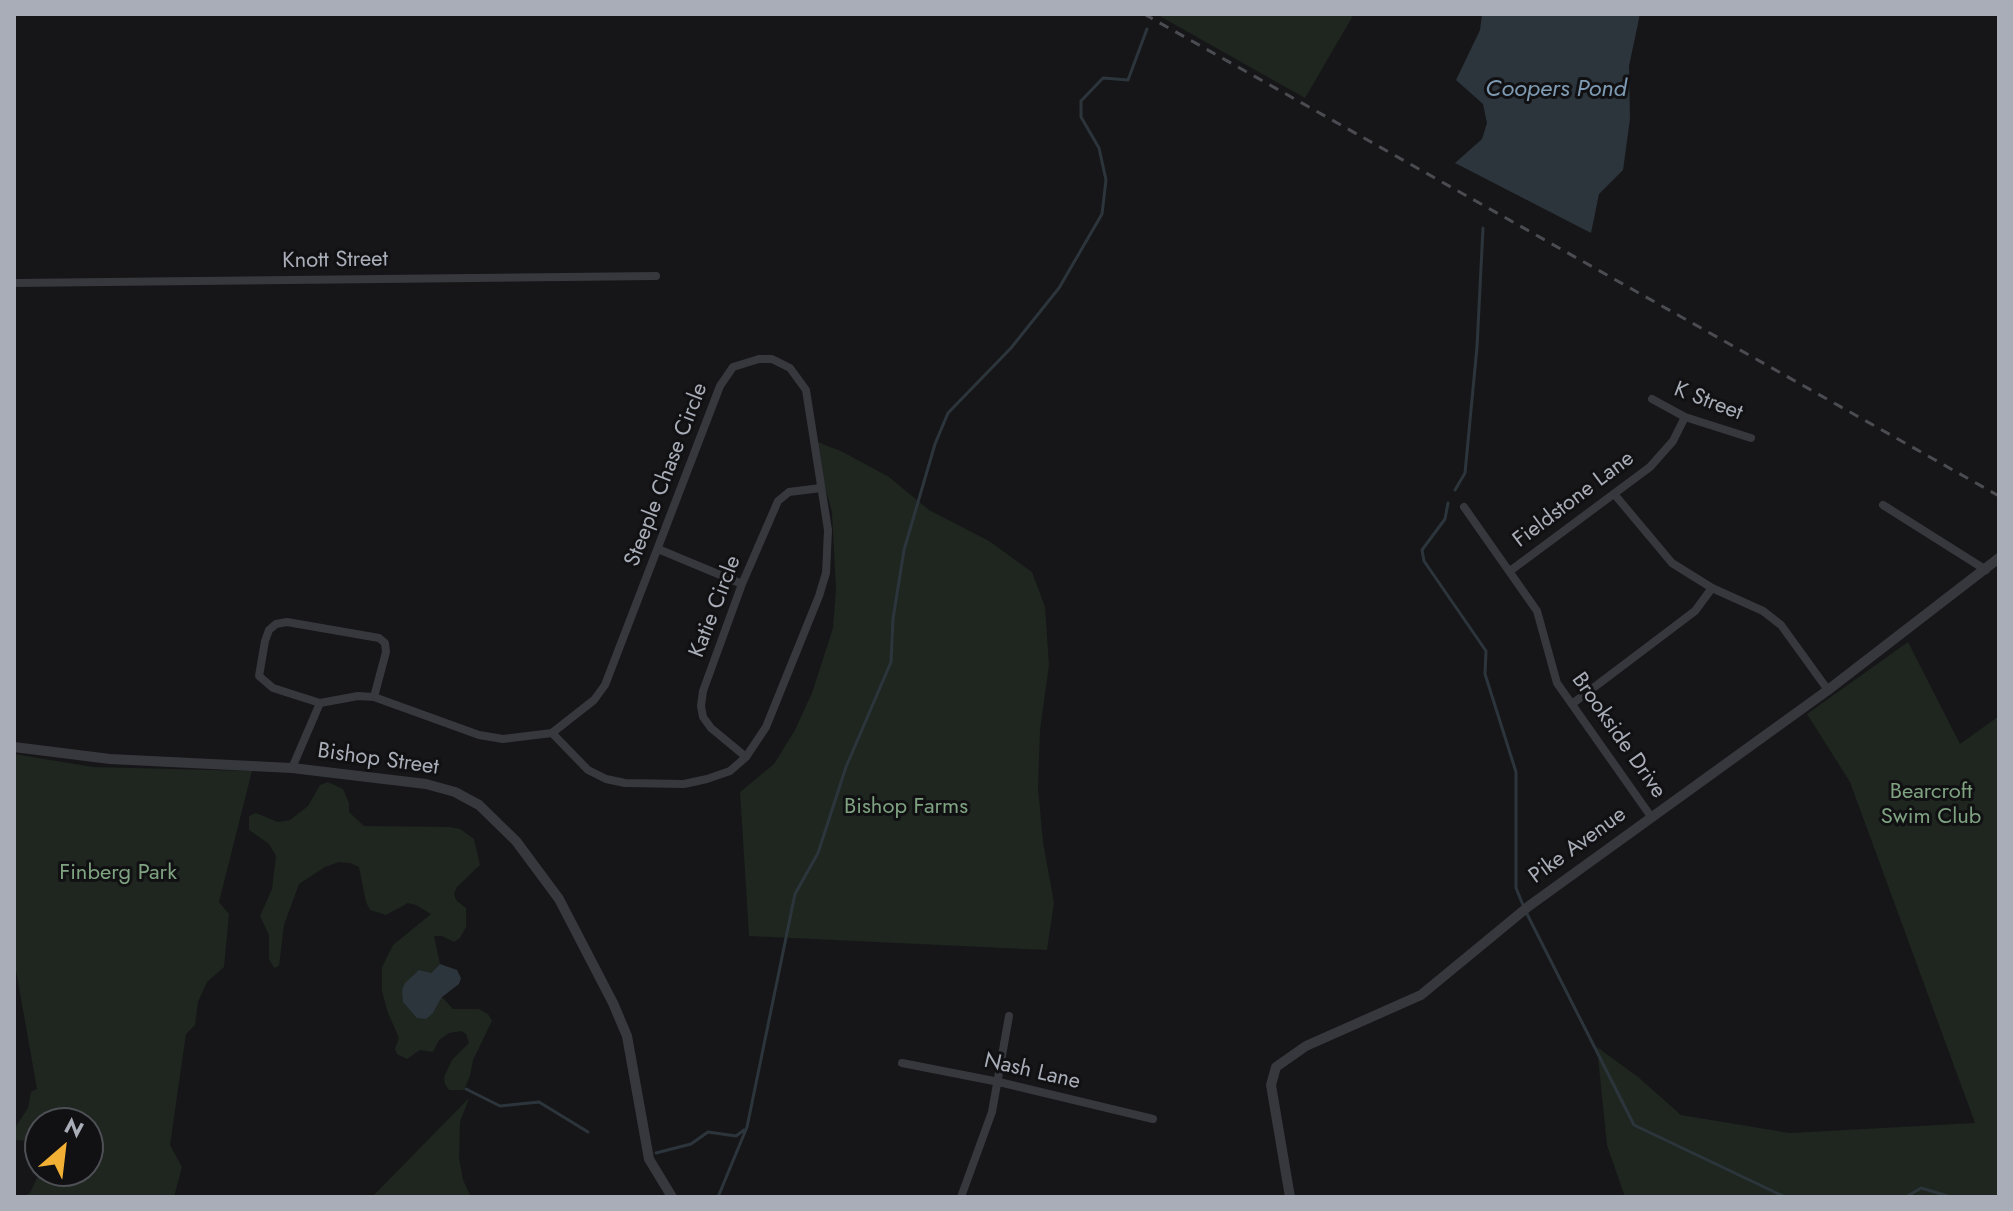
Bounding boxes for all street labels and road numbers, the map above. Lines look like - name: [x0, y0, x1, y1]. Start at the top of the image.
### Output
- street label: Knott Street: [282, 247, 388, 275]
- street label: K Street: [1670, 377, 1746, 427]
- street label: Steeple Chase Circle: [620, 380, 714, 570]
- street label: Fieldstone Lane: [1508, 446, 1640, 554]
- street label: Katie Circle: [685, 552, 747, 662]
- street label: Brookside Drive: [1565, 668, 1671, 804]
- street label: Bishop Street: [316, 738, 440, 782]
- street label: Pike Avenue: [1524, 802, 1632, 890]
- street label: Nash Lane: [981, 1048, 1083, 1096]

